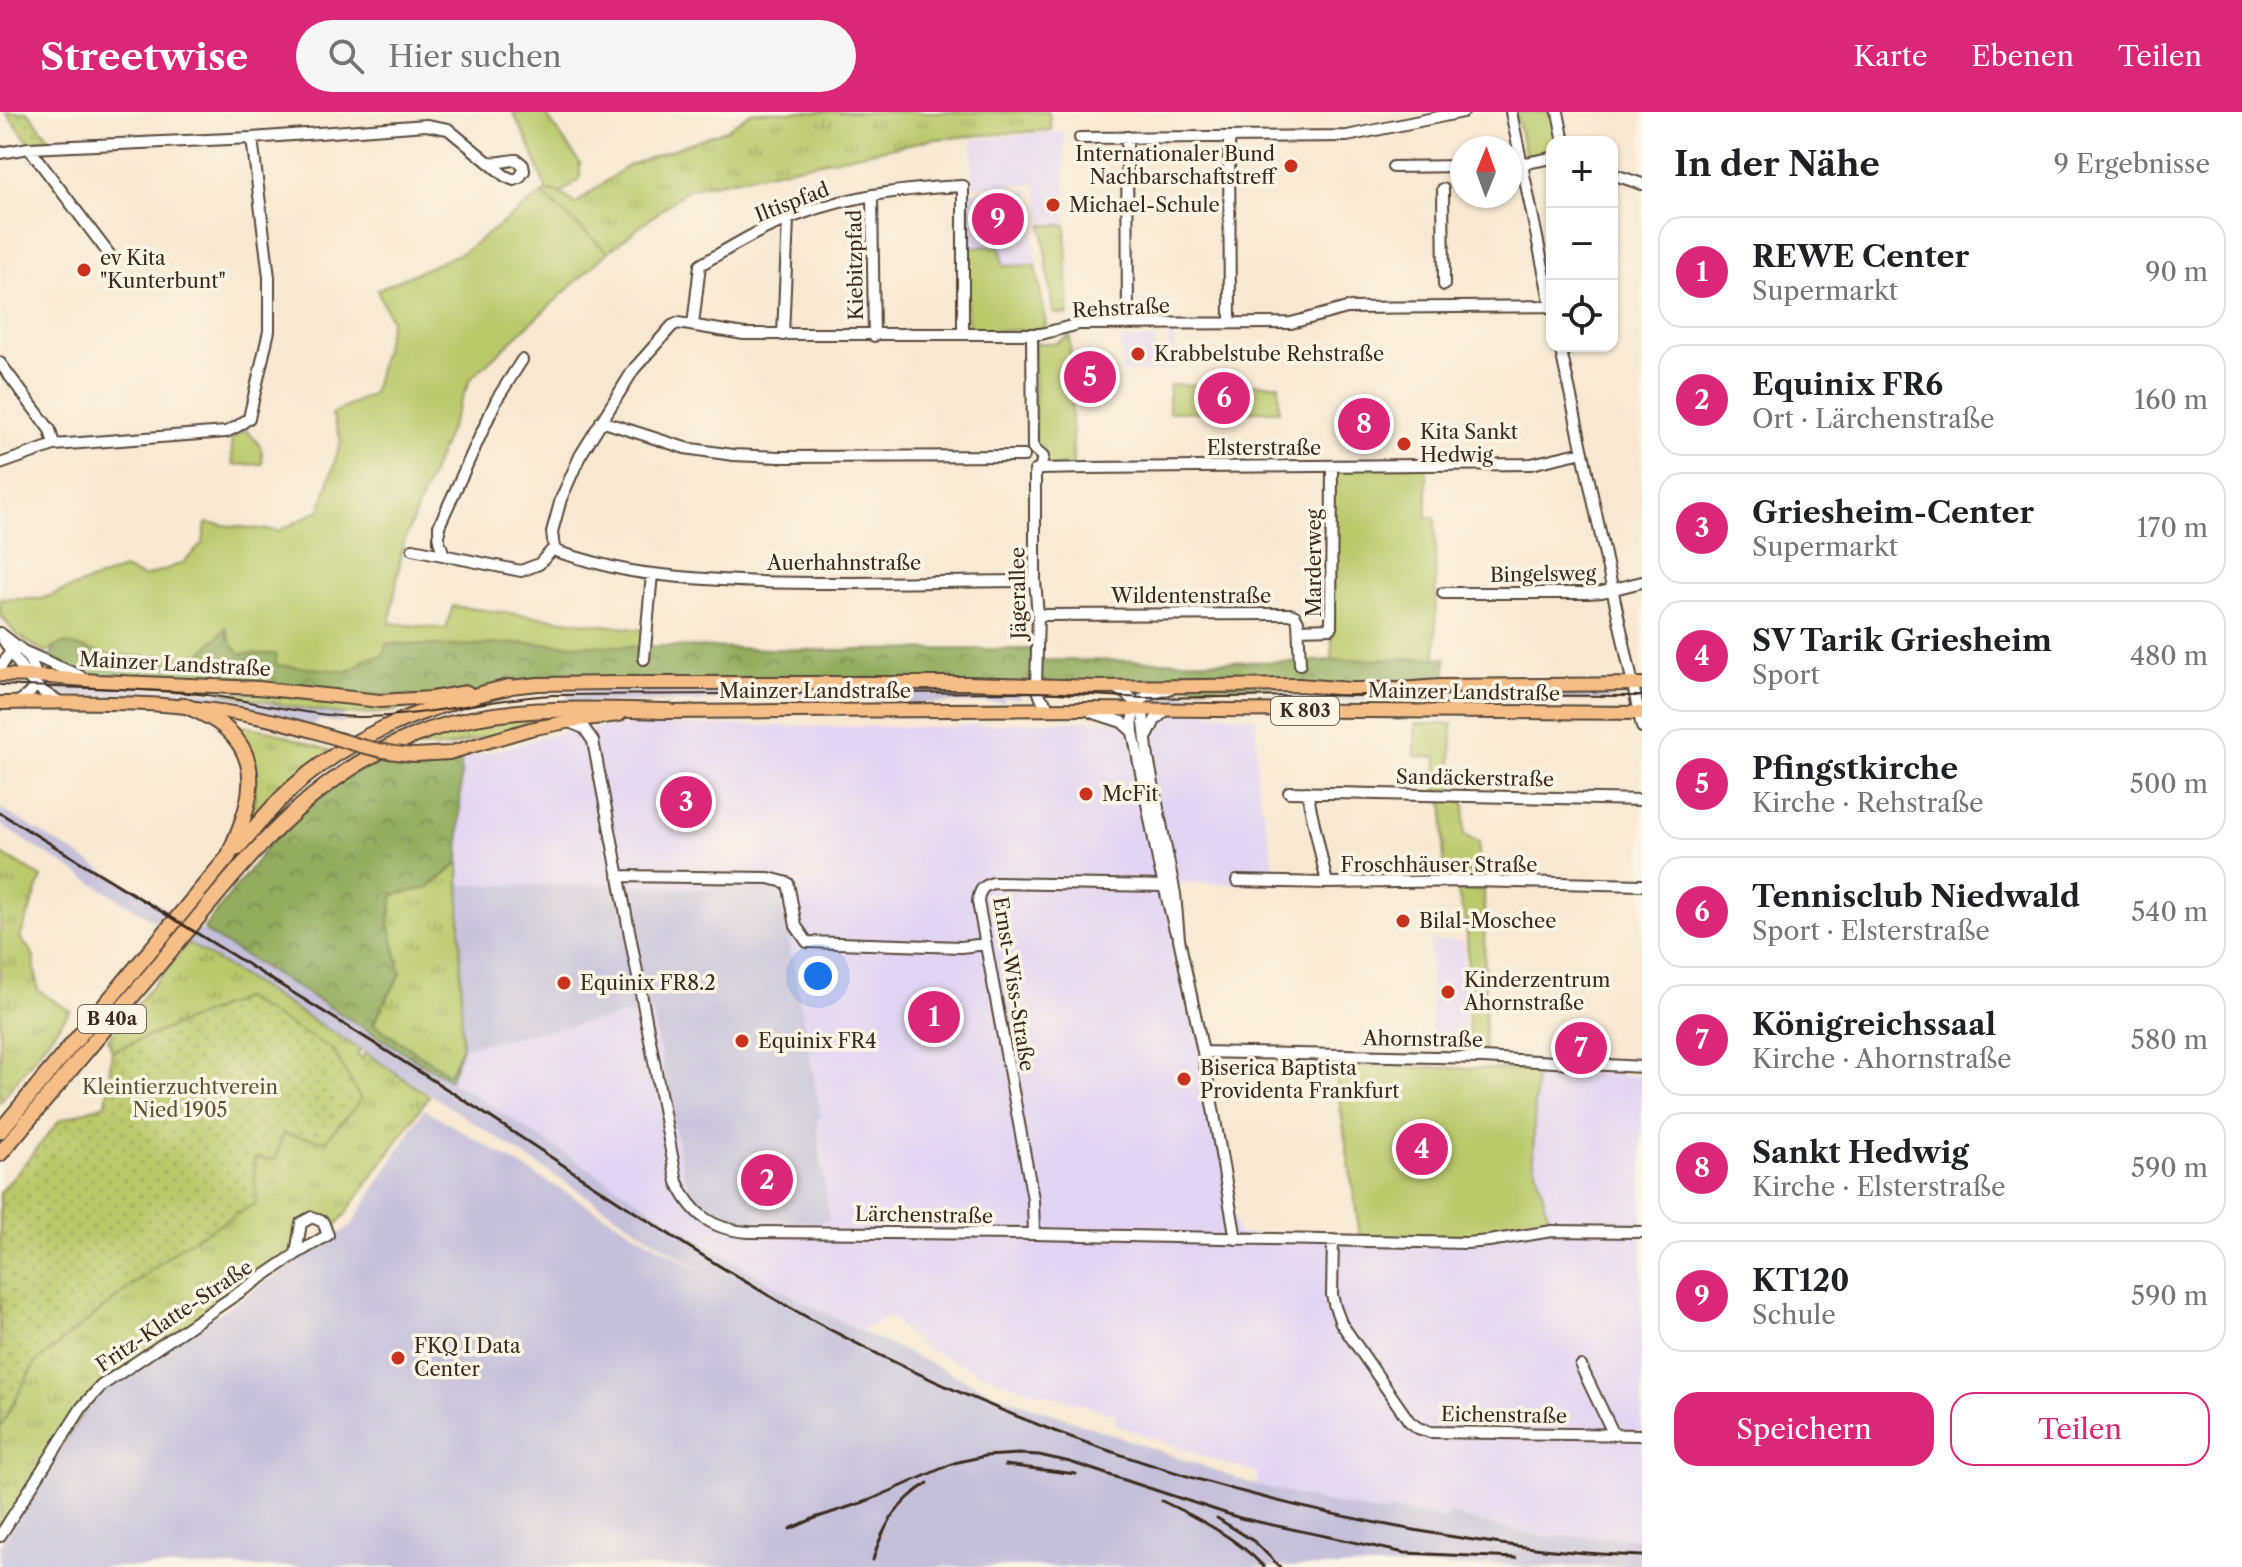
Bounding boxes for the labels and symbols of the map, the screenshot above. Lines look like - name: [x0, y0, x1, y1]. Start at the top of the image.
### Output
- north arrow: [1450, 136, 1522, 208]
- place label: Internationaler Bund Nachbarschaftstreff: [1075, 142, 1277, 189]
- marker: Internationaler Bund Nachbarschaftstreff: [1282, 157, 1300, 175]
- street label: Iltispfad: [752, 177, 832, 227]
- pin: 9: [972, 189, 1024, 249]
- place label: Michael-Schule: [1069, 193, 1220, 217]
- marker: Michael-Schule: [1044, 196, 1062, 214]
- street label: Kiebitzpfad: [842, 210, 868, 320]
- place label: ev Kita "Kunterbunt": [100, 246, 226, 293]
- marker: ev Kita "Kunterbunt": [75, 261, 93, 279]
- street label: Rehstraße: [1071, 293, 1171, 323]
- place label: Krabbelstube Rehstraße: [1154, 342, 1384, 366]
- marker: Krabbelstube Rehstraße: [1129, 345, 1147, 363]
- pin: 5: [1064, 347, 1116, 407]
- pin: 6: [1198, 368, 1250, 428]
- pin: 8: [1338, 394, 1390, 454]
- place label: Kita Sankt Hedwig: [1420, 420, 1518, 467]
- marker: Kita Sankt Hedwig: [1395, 435, 1413, 453]
- street label: Elsterstraße: [1207, 436, 1321, 460]
- street label: Marderweg: [1302, 508, 1326, 617]
- street label: Jägerallee: [1005, 547, 1031, 642]
- street label: Auerhahnstraße: [766, 551, 921, 575]
- street label: Bingelsweg: [1490, 561, 1597, 587]
- street label: Wildentenstraße: [1110, 584, 1271, 608]
- street label: Mainzer Landstraße: [78, 647, 272, 681]
- street label: Mainzer Landstraße: [1368, 678, 1560, 706]
- street label: Mainzer Landstraße: [719, 679, 911, 703]
- road number: K 803: [1271, 697, 1339, 725]
- street label: Sandäckerstraße: [1396, 765, 1554, 791]
- pin: 3: [660, 772, 712, 832]
- place label: McFit: [1102, 782, 1158, 806]
- marker: McFit: [1077, 785, 1095, 803]
- street label: Froschhäuser Straße: [1341, 853, 1537, 877]
- street label: Ernst-Wiss-Straße: [988, 895, 1040, 1073]
- place label: Bilal-Moschee: [1419, 909, 1557, 933]
- marker: Bilal-Moschee: [1394, 912, 1412, 930]
- your location: [798, 956, 838, 996]
- place label: Kinderzentrum Ahornstraße: [1463, 968, 1611, 1015]
- place label: Equinix FR8.2: [580, 971, 716, 995]
- marker: Equinix FR8.2: [555, 974, 573, 992]
- marker: Kinderzentrum Ahornstraße: [1439, 983, 1457, 1001]
- pin: 1: [908, 987, 960, 1047]
- road number: B 40a: [78, 1005, 146, 1033]
- pin: 7: [1555, 1018, 1607, 1078]
- street label: Ahornstraße: [1362, 1026, 1483, 1052]
- place label: Equinix FR4: [758, 1029, 877, 1053]
- marker: Equinix FR4: [733, 1032, 751, 1050]
- place label: Biserica Baptista Providenta Frankfurt: [1200, 1056, 1399, 1103]
- marker: Biserica Baptista Providenta Frankfurt: [1175, 1070, 1193, 1088]
- park label: Kleintierzuchtverein Nied 1905: [82, 1075, 279, 1122]
- pin: 4: [1396, 1119, 1448, 1179]
- pin: 2: [741, 1150, 793, 1210]
- street label: Lärchenstraße: [855, 1202, 993, 1228]
- street label: Fritz-Klatte-Straße: [91, 1255, 257, 1377]
- place label: FKQ I Data Center: [414, 1334, 521, 1381]
- marker: FKQ I Data Center: [389, 1349, 407, 1367]
- street label: Eichenstraße: [1441, 1402, 1567, 1428]

